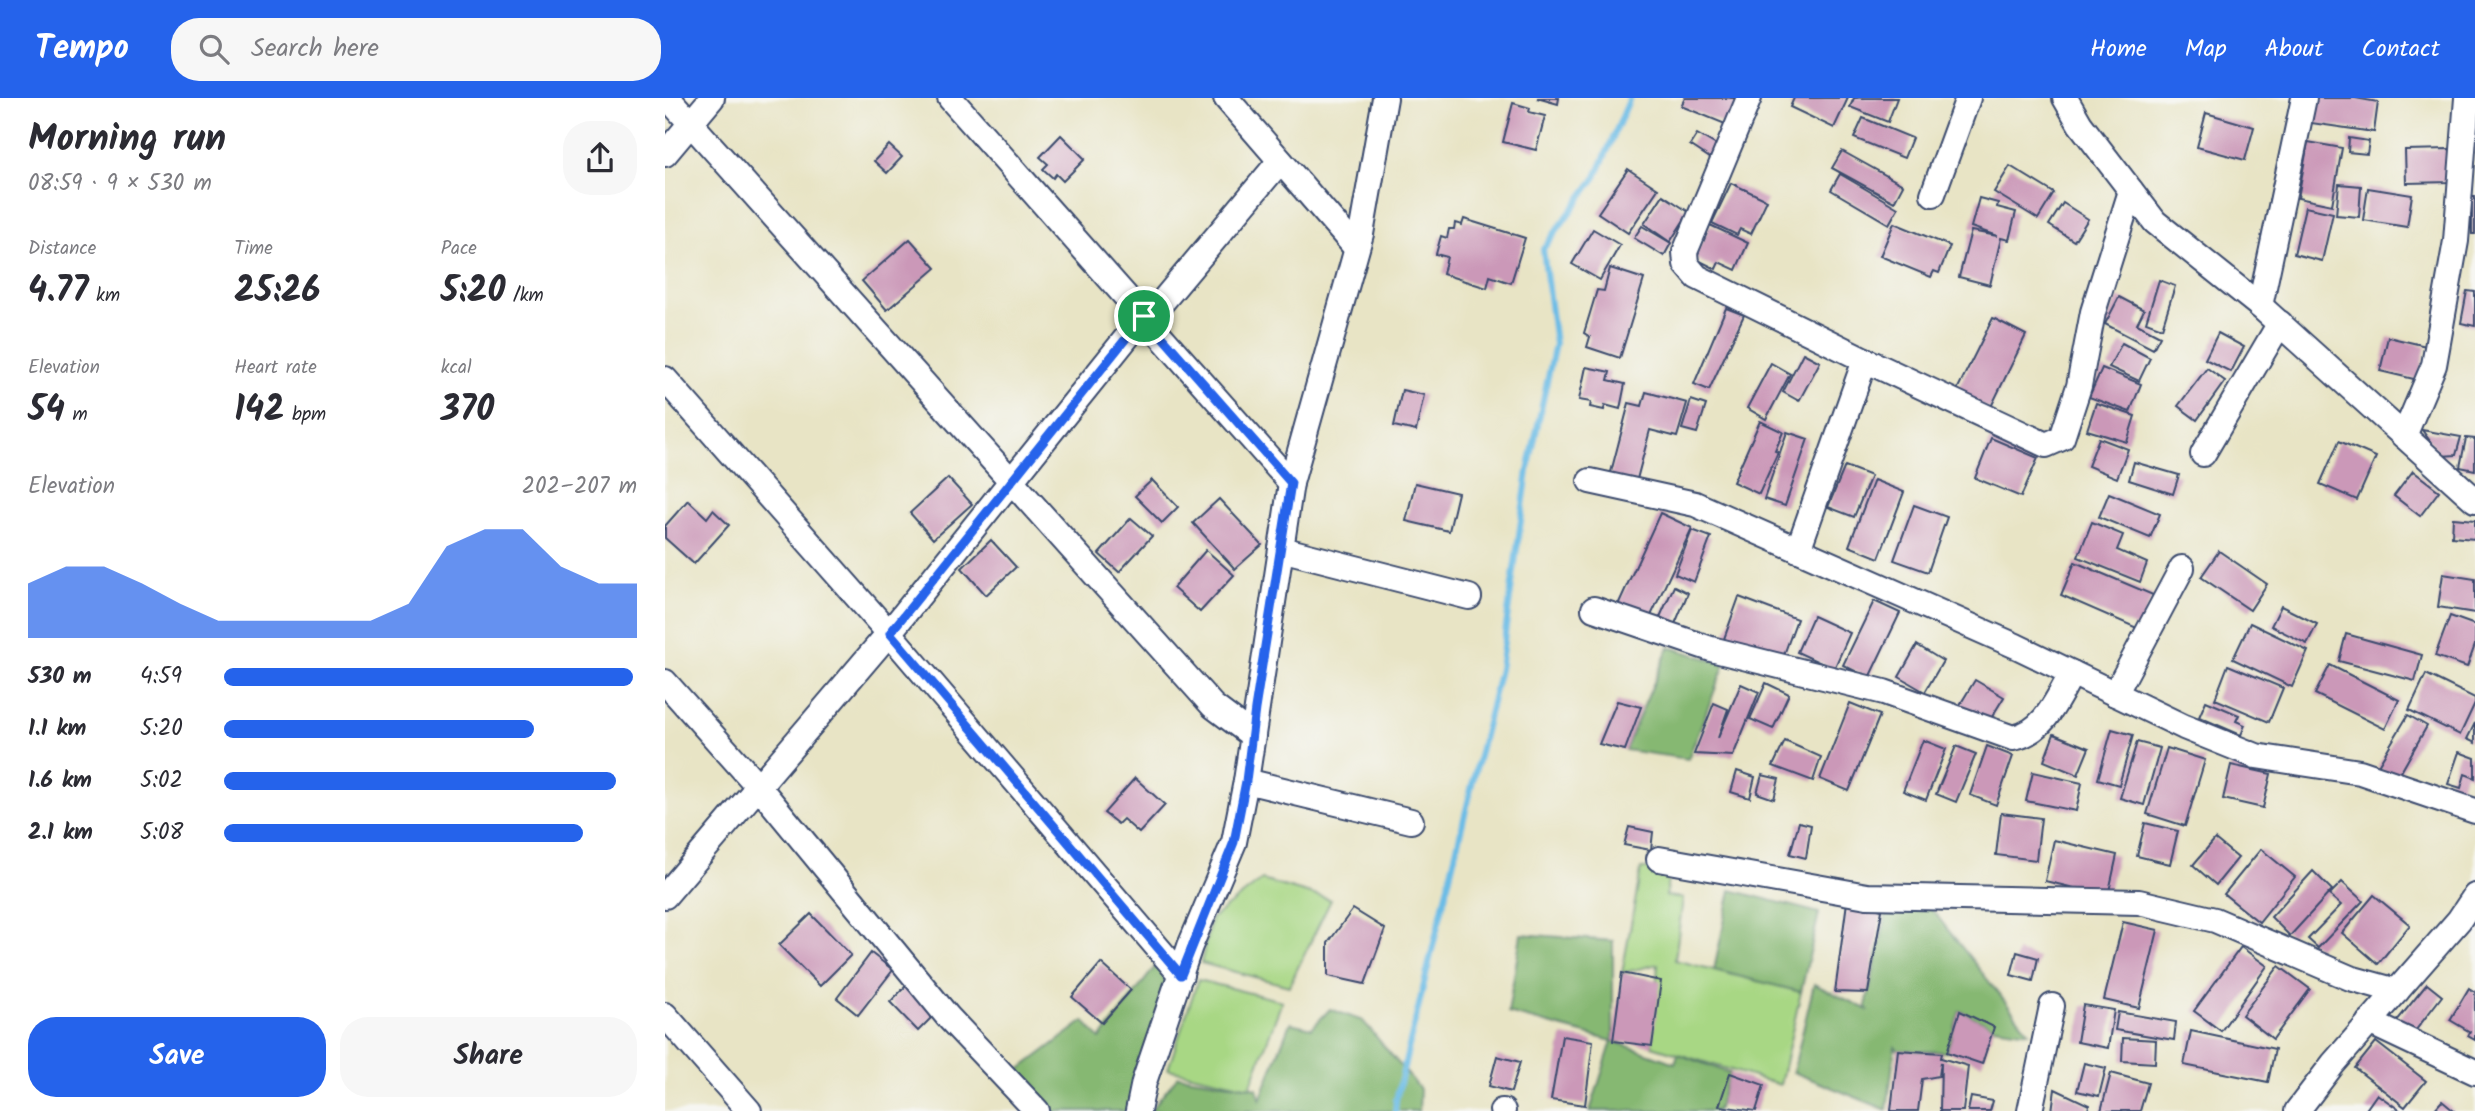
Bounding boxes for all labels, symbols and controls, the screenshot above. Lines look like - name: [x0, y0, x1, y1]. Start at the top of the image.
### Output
- search box: [171, 18, 661, 81]
- text: Tempo: [35, 23, 129, 76]
- text: Search here: [251, 28, 379, 70]
- icon: search: [195, 30, 233, 68]
- text: Home: [2090, 30, 2147, 69]
- text: Map: [2185, 30, 2227, 69]
- text: About: [2265, 30, 2323, 69]
- text: Contact: [2361, 30, 2440, 69]
- text: Morning run: [28, 110, 226, 170]
- button: share: [563, 121, 637, 195]
- text: 08:59 · 9 × 530 m: [28, 166, 212, 202]
- text: Distance: [28, 234, 96, 264]
- text: Time: [234, 234, 273, 264]
- text: Pace: [441, 234, 477, 264]
- text: 4.77: [28, 264, 88, 320]
- text: 25:26: [234, 264, 320, 320]
- text: 5:20: [441, 264, 505, 320]
- text: km: [88, 281, 120, 311]
- text: /km: [505, 281, 544, 311]
- pin: [1114, 286, 1174, 346]
- icon: arrive: [1125, 297, 1163, 335]
- text: Elevation: [28, 353, 100, 383]
- text: Heart rate: [234, 353, 317, 383]
- text: kcal: [441, 353, 472, 383]
- text: 54: [28, 383, 65, 439]
- text: 142: [234, 383, 284, 439]
- text: 370: [441, 383, 494, 439]
- text: m: [65, 400, 88, 430]
- text: bpm: [284, 400, 326, 430]
- text: Elevation: [28, 469, 115, 505]
- text: 202–207 m: [522, 469, 637, 505]
- text: 530 m: [28, 659, 92, 695]
- text: 4:59: [140, 659, 182, 695]
- text: 1.1 km: [28, 711, 86, 747]
- text: 5:20: [140, 711, 183, 747]
- text: 1.6 km: [28, 763, 92, 799]
- text: 5:02: [140, 763, 183, 799]
- text: 2.1 km: [28, 815, 93, 851]
- text: 5:08: [140, 815, 183, 851]
- button: Save: [28, 1017, 326, 1097]
- button: Share: [340, 1017, 637, 1097]

